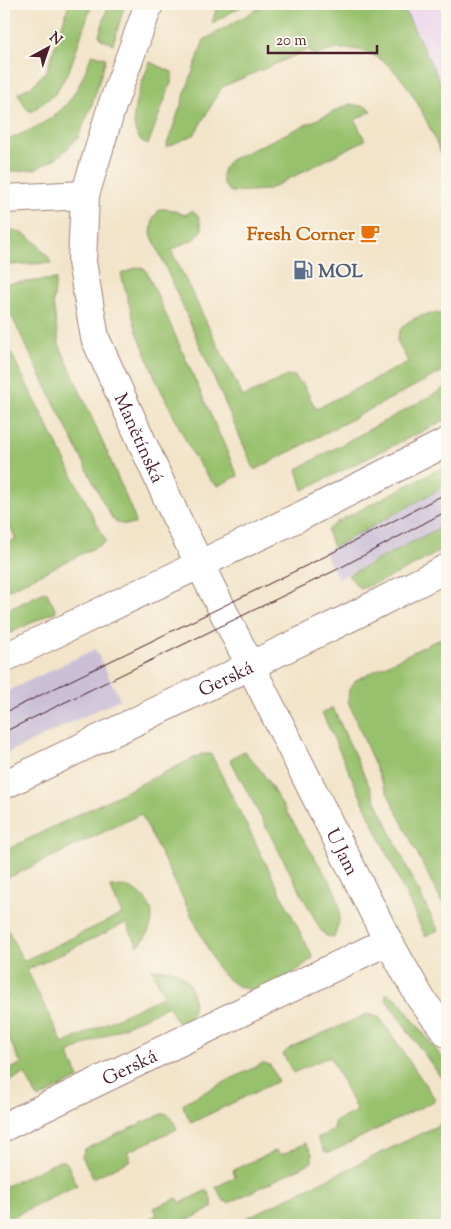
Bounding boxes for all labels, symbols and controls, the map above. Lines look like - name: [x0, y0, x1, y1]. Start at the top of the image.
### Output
- north arrow: [22, 22, 72, 72]
- scale bar: [268, 22, 377, 54]
- text: N: [44, 28, 66, 51]
- text: 20 m: [276, 31, 307, 52]
- place label: Fresh Corner: [247, 222, 356, 249]
- cafe icon: Fresh Corner: [359, 222, 381, 244]
- fuel station icon: MOL: [292, 259, 314, 281]
- place label: MOL: [318, 259, 363, 286]
- street label: Manětínská: [106, 389, 170, 488]
- street label: Gerská: [194, 655, 259, 705]
- street label: U Jam: [318, 824, 364, 881]
- street label: Gerská: [98, 1044, 162, 1093]

